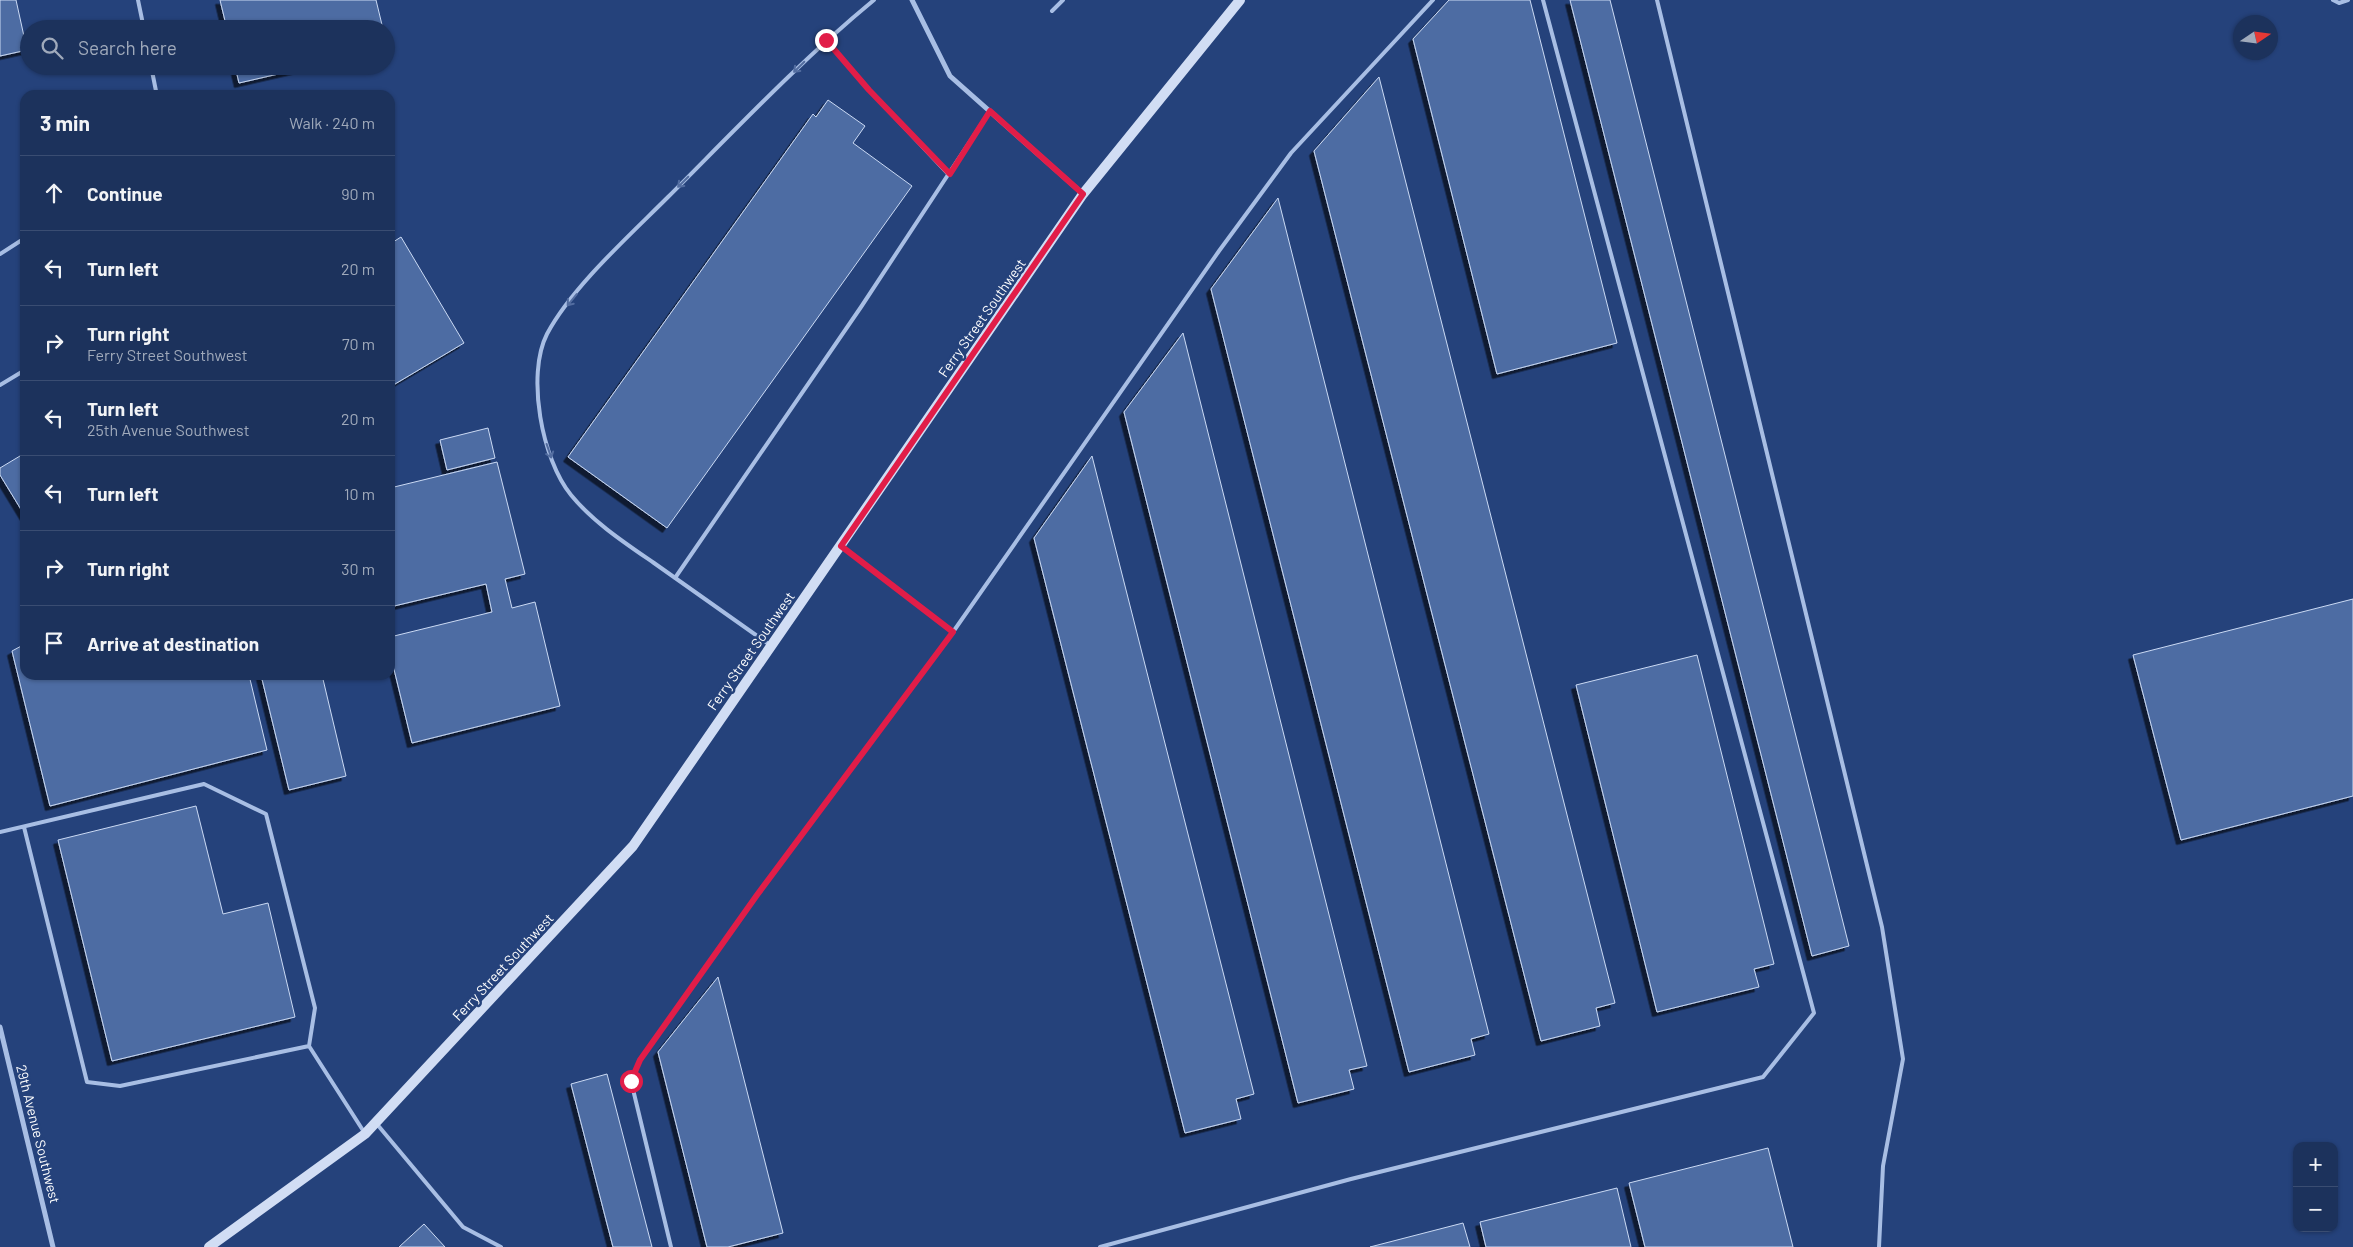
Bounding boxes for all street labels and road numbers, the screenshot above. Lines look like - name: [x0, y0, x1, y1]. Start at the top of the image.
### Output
- street label: Ferry Street Southwest: [934, 255, 1029, 380]
- street label: Ferry Street Southwest: [703, 588, 798, 713]
- street label: Ferry Street Southwest: [448, 909, 557, 1024]
- street label: 29th Avenue Southwest: [13, 1063, 64, 1205]

